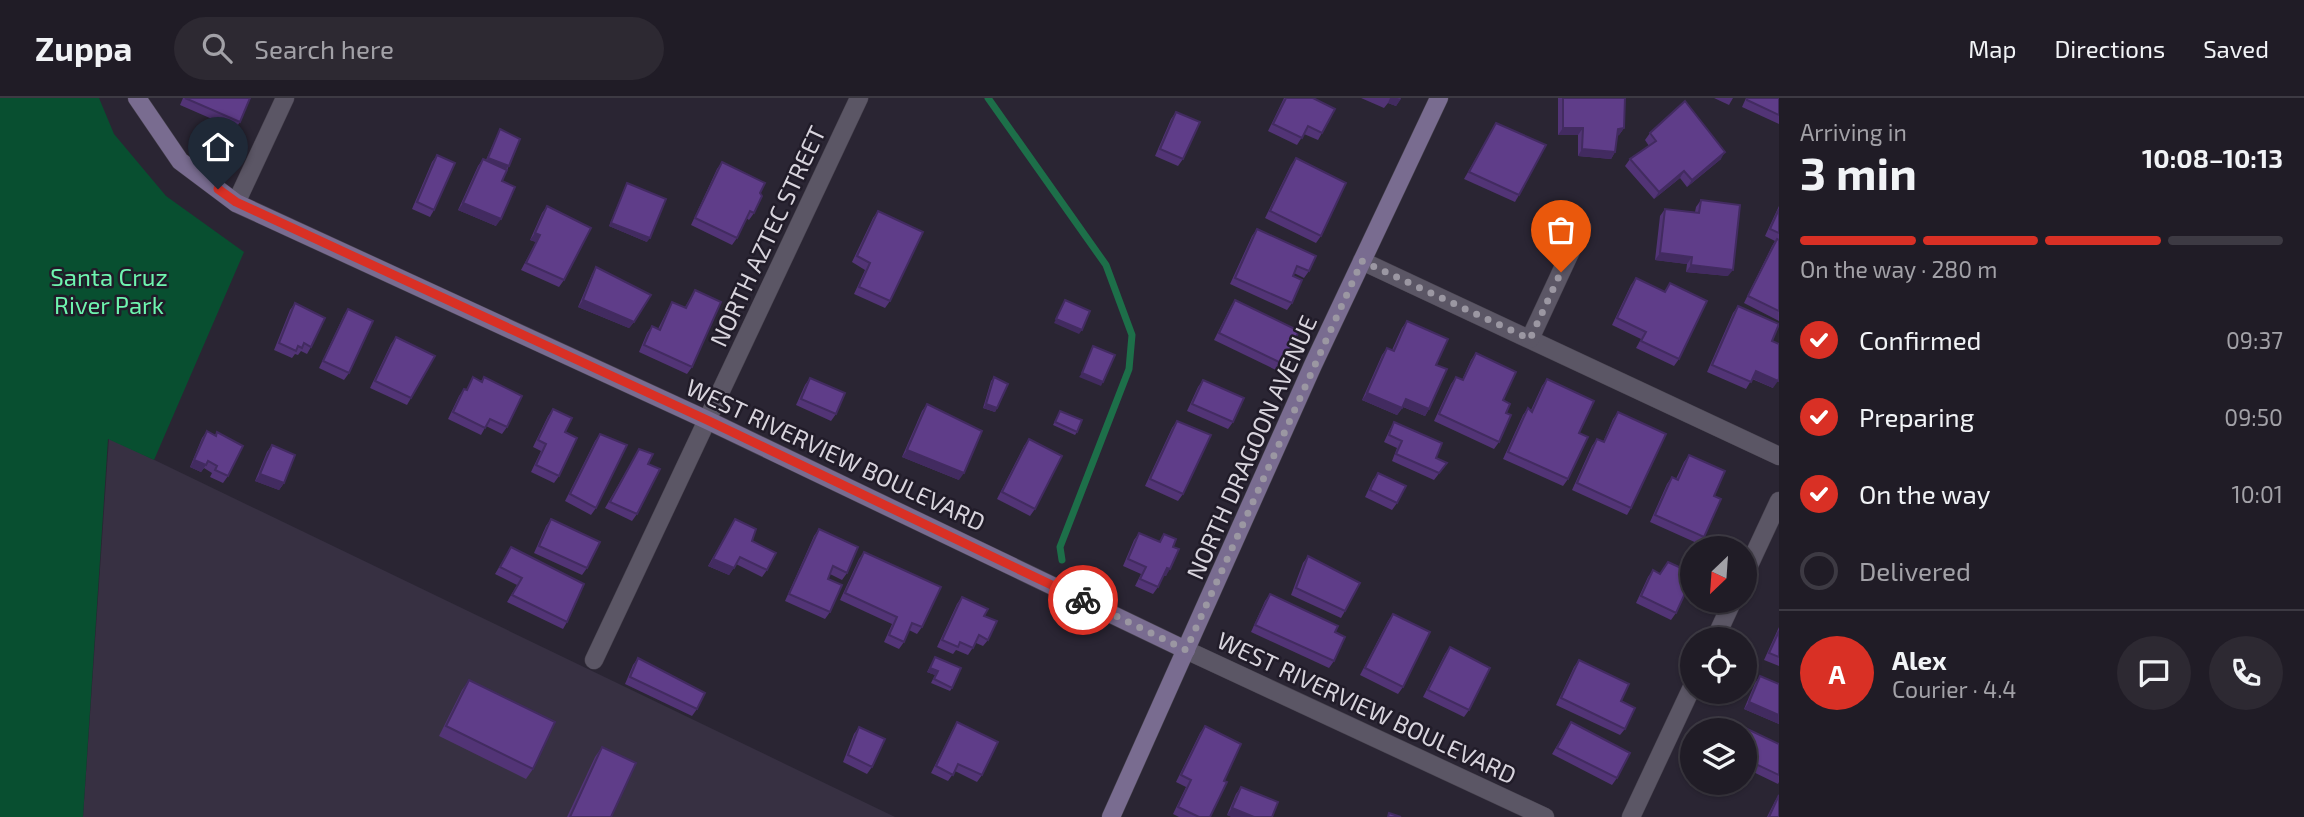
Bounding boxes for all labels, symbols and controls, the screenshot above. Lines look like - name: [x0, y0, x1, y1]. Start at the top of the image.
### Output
- search box: [174, 17, 664, 80]
- text: Zuppa: [35, 28, 132, 68]
- icon: search: [198, 29, 236, 67]
- text: Search here: [254, 33, 394, 64]
- text: Map: [1968, 34, 2016, 63]
- text: Directions: [2054, 34, 2165, 63]
- text: Saved: [2203, 34, 2269, 63]
- pin: [188, 117, 248, 189]
- text: Arriving in: [1800, 118, 1907, 146]
- street label: NORTH AZTEC STREET: [703, 121, 831, 351]
- icon: home: [199, 128, 237, 166]
- text: 10:08–10:13: [2142, 142, 2283, 173]
- text: 3 min: [1800, 144, 1917, 199]
- pin: [1531, 200, 1591, 272]
- icon: bag: [1542, 211, 1580, 249]
- text: On the way · 280 m: [1800, 255, 1997, 283]
- park label: Santa Cruz River Park: [50, 262, 168, 319]
- street label: NORTH DRAGOON AVENUE: [1180, 311, 1322, 583]
- icon: check: [1800, 321, 1838, 359]
- text: Confirmed: [1859, 324, 1982, 355]
- text: 09:37: [2226, 326, 2283, 354]
- street label: WEST RIVERVIEW BOULEVARD: [682, 372, 990, 536]
- icon: check: [1800, 398, 1838, 436]
- text: Preparing: [1859, 401, 1974, 432]
- text: 09:50: [2224, 403, 2283, 431]
- icon: check: [1800, 475, 1838, 513]
- text: On the way: [1859, 478, 1990, 509]
- text: 10:01: [2232, 480, 2283, 508]
- north arrow: [1680, 536, 1757, 612]
- map controls: [1680, 536, 1757, 795]
- text: Delivered: [1859, 555, 1971, 586]
- courier: [1048, 565, 1118, 635]
- icon: bike: [1064, 581, 1102, 619]
- street label: WEST RIVERVIEW BOULEVARD: [1213, 625, 1521, 789]
- button: locate: [1680, 627, 1757, 704]
- button: chat: [2117, 636, 2191, 710]
- button: phone: [2209, 636, 2283, 710]
- text: Alex: [1892, 644, 1947, 675]
- text: A: [1829, 658, 1845, 689]
- text: Courier · 4.4: [1892, 675, 2016, 703]
- button: layers: [1680, 718, 1757, 795]

